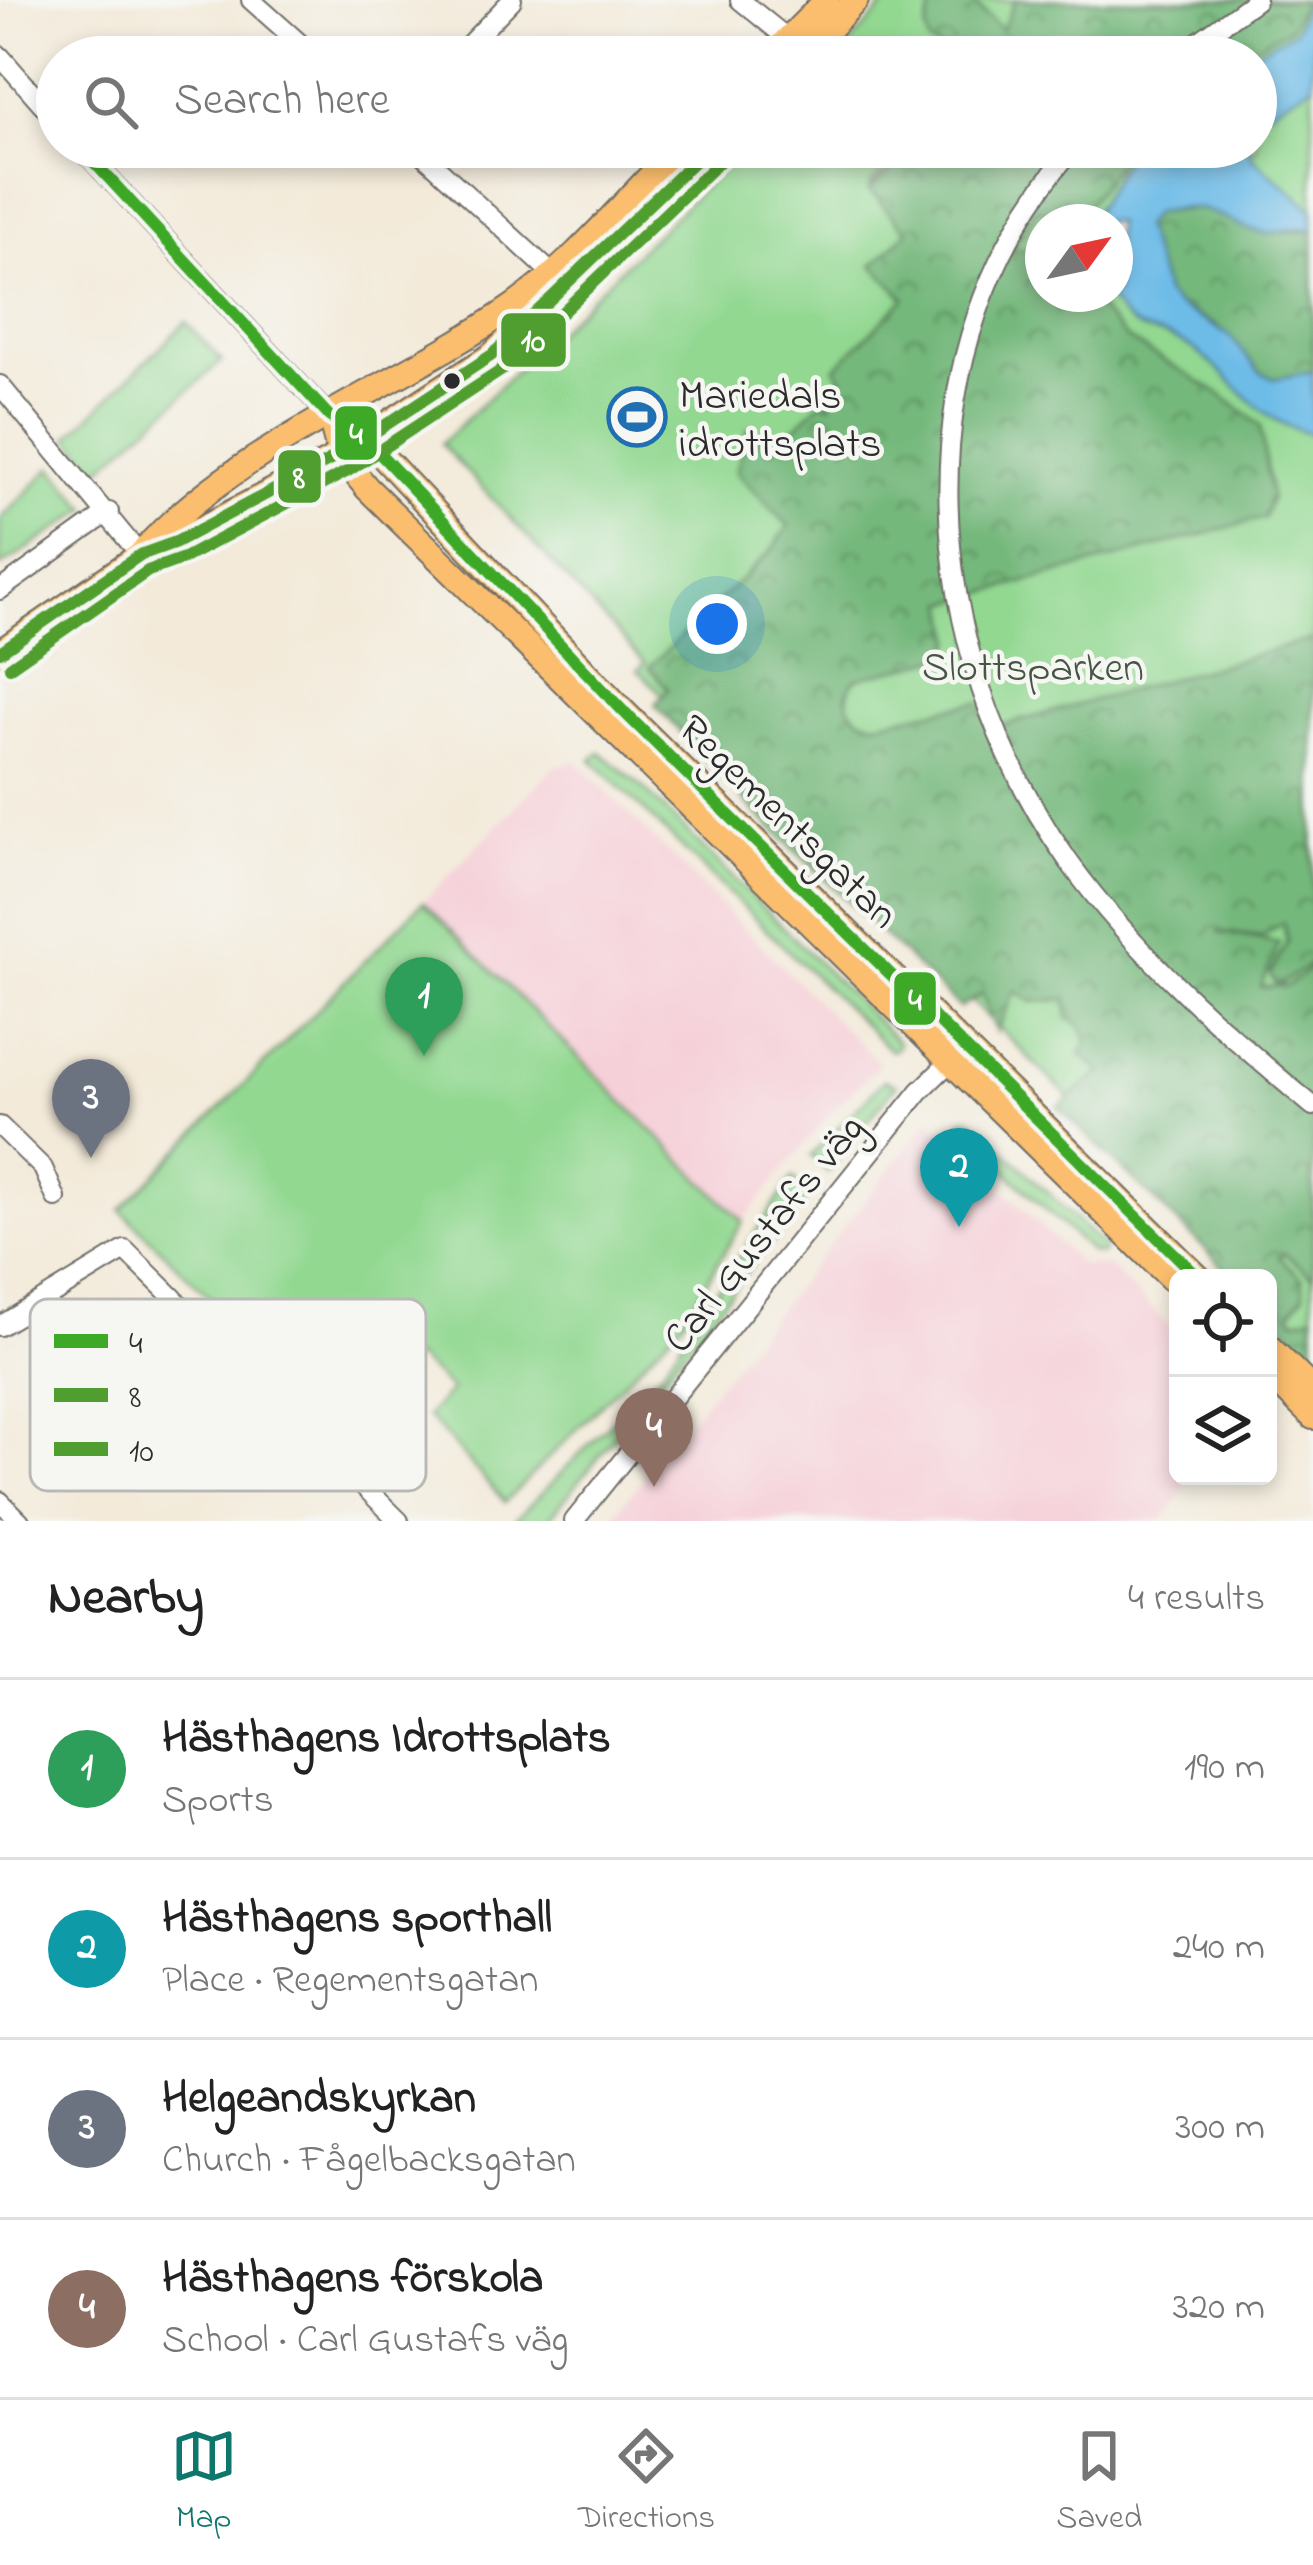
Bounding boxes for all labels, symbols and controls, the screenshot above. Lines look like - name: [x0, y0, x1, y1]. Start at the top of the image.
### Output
- search box: [36, 36, 1277, 168]
- icon: search: [78, 69, 144, 135]
- text: Search here: [174, 69, 390, 135]
- north arrow: [1025, 204, 1133, 312]
- line badge: 10: [499, 311, 568, 369]
- text: 10: [521, 319, 545, 367]
- place label: Mariedals idrottsplats: [679, 367, 881, 476]
- unlabelled marker: [441, 370, 463, 392]
- sports icon: Mariedals idrottsplats: [606, 386, 668, 448]
- line badge: 4: [333, 404, 379, 462]
- text: 4: [349, 412, 363, 460]
- line badge: 8: [276, 448, 323, 505]
- text: 8: [293, 456, 306, 504]
- your location: [687, 594, 747, 654]
- park label: Slottsparken: [922, 639, 1144, 700]
- street label: Regementsgatan: [663, 702, 911, 945]
- pin: 1: [385, 957, 463, 1056]
- line badge: 4: [892, 970, 938, 1027]
- text: 4: [908, 978, 922, 1026]
- pin: 3: [52, 1059, 130, 1158]
- street label: Carl Gustafs väg: [650, 1102, 881, 1368]
- pin: 2: [920, 1128, 998, 1227]
- map controls: [1169, 1269, 1277, 1485]
- button: locate: [1169, 1269, 1277, 1377]
- legend: [30, 1299, 426, 1491]
- text: 4: [129, 1321, 143, 1369]
- text: 8: [129, 1375, 141, 1423]
- button: layers: [1169, 1377, 1277, 1485]
- pin: 4: [615, 1388, 693, 1487]
- text: 10: [129, 1429, 154, 1477]
- text: Nearby: [48, 1562, 204, 1637]
- text: 4 results: [1128, 1571, 1265, 1628]
- text: Hästhagens Idrottsplats: [162, 1707, 611, 1773]
- text: 1: [81, 1740, 93, 1797]
- text: 190 m: [1184, 1740, 1265, 1797]
- text: Sports: [162, 1773, 274, 1830]
- text: Hästhagens sporthall: [162, 1887, 552, 1953]
- text: 2: [77, 1920, 97, 1977]
- text: 240 m: [1173, 1920, 1265, 1977]
- text: Place · Regementsgatan: [162, 1953, 538, 2010]
- text: Helgeandskyrkan: [162, 2067, 476, 2133]
- text: 3: [79, 2100, 95, 2157]
- text: 300 m: [1175, 2100, 1265, 2157]
- text: Church · Fågelbacksgatan: [162, 2133, 576, 2190]
- text: Hästhagens förskola: [162, 2247, 543, 2313]
- text: 4: [79, 2280, 95, 2337]
- text: 320 m: [1173, 2280, 1265, 2337]
- text: School · Carl Gustafs väg: [162, 2313, 568, 2370]
- tab: Map: [171, 2423, 237, 2543]
- tab: Directions: [578, 2423, 715, 2543]
- tab: Saved: [1056, 2423, 1142, 2543]

